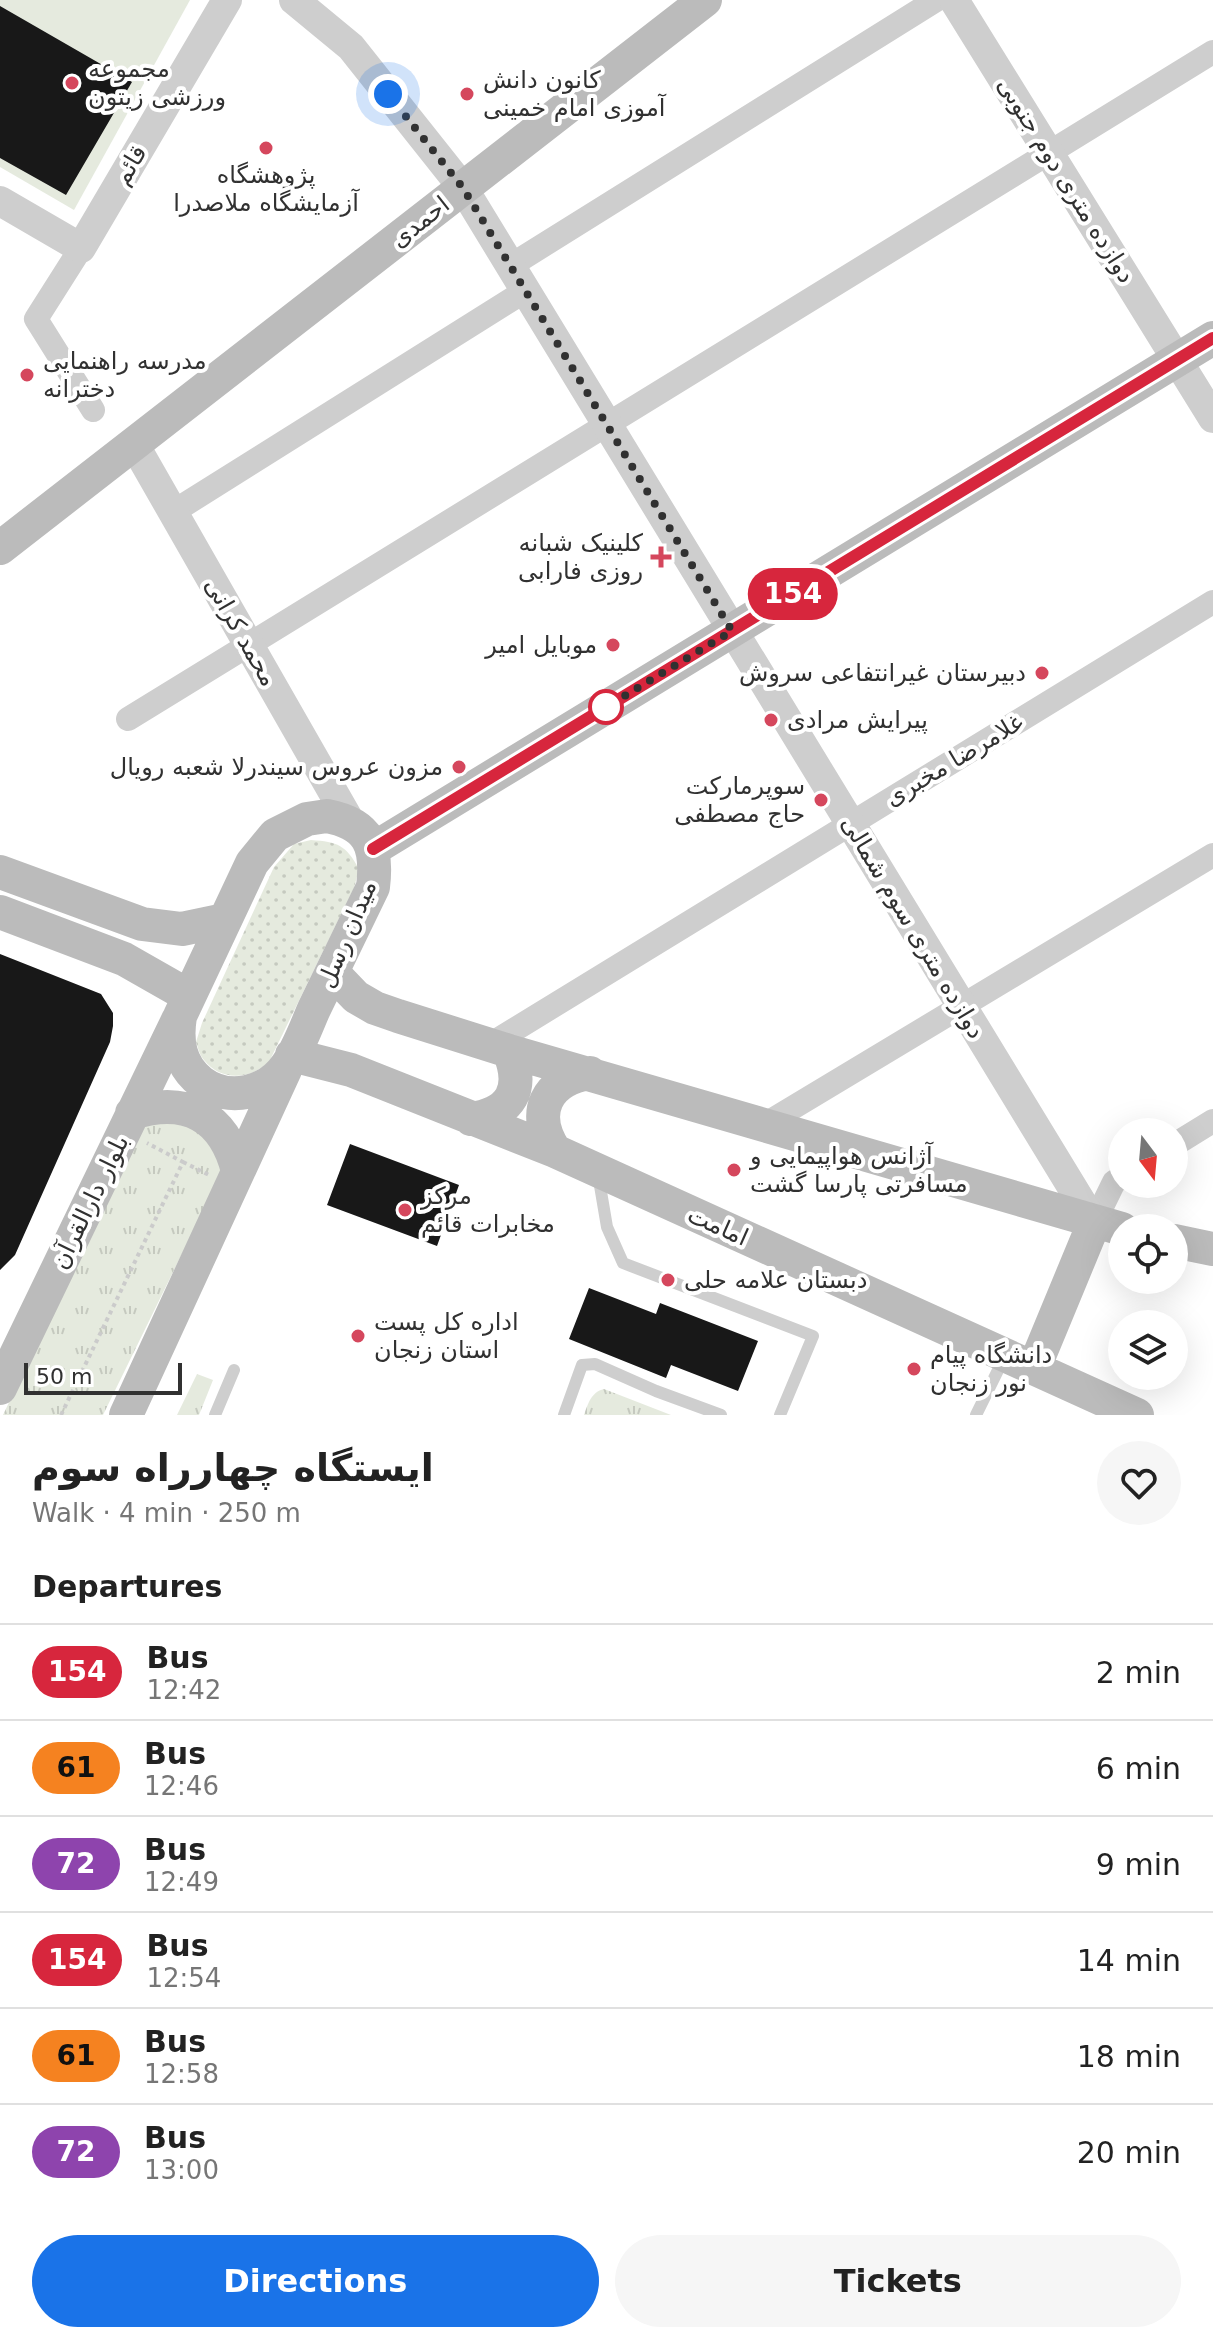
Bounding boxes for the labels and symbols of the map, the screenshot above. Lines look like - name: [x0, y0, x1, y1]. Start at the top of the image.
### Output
- place label: مجموعه ورزشی زیتون: [88, 55, 226, 111]
- place label: کانون دانش آموزی امام خمینی: [483, 66, 667, 122]
- street label: دوازده متری دوم جنوبی: [991, 72, 1141, 288]
- marker: مجموعه ورزشی زیتون: [63, 74, 81, 92]
- your location: [368, 74, 408, 114]
- marker: کانون دانش آموزی امام خمینی: [458, 85, 476, 103]
- marker: پژوهشگاه آزمایشگاه ملاصدرا: [257, 139, 275, 157]
- street label: قائم: [107, 140, 153, 190]
- place label: پژوهشگاه آزمایشگاه ملاصدرا: [173, 161, 360, 217]
- street label: احمدی: [385, 190, 455, 254]
- place label: مدرسه راهنمایی دخترانه: [43, 347, 207, 403]
- marker: مدرسه راهنمایی دخترانه: [18, 366, 36, 384]
- place label: کلینیک شبانه روزی فارابی: [518, 529, 644, 585]
- marker: کلینیک شبانه روزی فارابی: [650, 546, 672, 568]
- line badge: 154: [747, 568, 839, 620]
- street label: محمد کرانی: [199, 573, 283, 691]
- place label: موبایل امیر: [484, 631, 597, 659]
- marker: موبایل امیر: [604, 636, 622, 654]
- place label: دبیرستان غیرانتفاعی سروش: [739, 659, 1026, 687]
- marker: دبیرستان غیرانتفاعی سروش: [1033, 664, 1051, 682]
- unlabelled marker: [589, 690, 623, 724]
- place label: پیرایش مرادی: [787, 706, 928, 734]
- street label: غلامرضا مخبری: [880, 708, 1028, 812]
- marker: پیرایش مرادی: [762, 711, 780, 729]
- place label: مزون عروس سیندرلا شعبه رویال: [110, 753, 443, 781]
- marker: مزون عروس سیندرلا شعبه رویال: [450, 758, 468, 776]
- place label: سوپرمارکت حاج مصطفی: [674, 772, 805, 828]
- marker: سوپرمارکت حاج مصطفی: [812, 791, 830, 809]
- street label: دوازده متری سوم شمالی: [835, 811, 991, 1043]
- street label: میدان رسل: [312, 876, 382, 992]
- north arrow: [1108, 1118, 1188, 1198]
- street label: بلوار دارالقرآن: [45, 1130, 134, 1274]
- place label: آژانس هواپیمایی و مسافرتی پارسا گشت: [749, 1141, 968, 1198]
- marker: آژانس هواپیمایی و مسافرتی پارسا گشت: [725, 1161, 743, 1179]
- place label: مرکز مخابرات قائم: [420, 1182, 555, 1238]
- street label: امامت: [683, 1200, 753, 1252]
- marker: مرکز مخابرات قائم: [396, 1201, 414, 1219]
- place label: دبستان علامه حلی: [684, 1266, 867, 1294]
- marker: دبستان علامه حلی: [659, 1271, 677, 1289]
- place label: اداره کل پست استان زنجان: [374, 1308, 519, 1364]
- marker: اداره کل پست استان زنجان: [349, 1327, 367, 1345]
- place label: دانشگاه پیام نور زنجان: [930, 1341, 1052, 1397]
- scale bar: [24, 1359, 182, 1395]
- marker: دانشگاه پیام نور زنجان: [905, 1360, 923, 1378]

